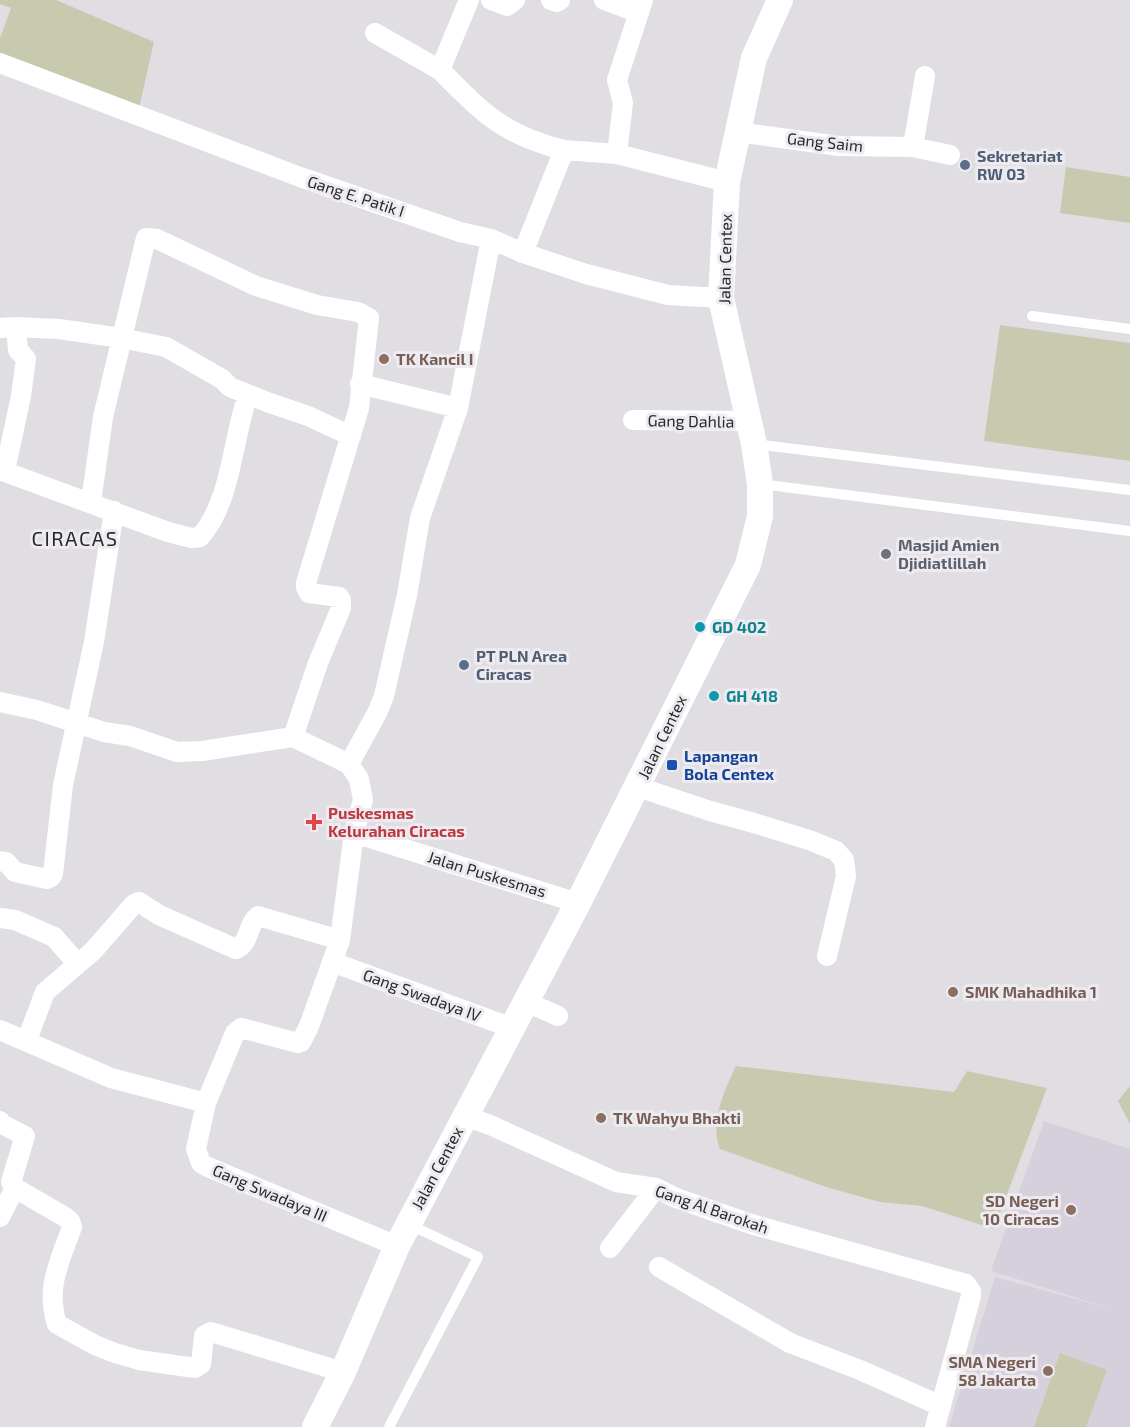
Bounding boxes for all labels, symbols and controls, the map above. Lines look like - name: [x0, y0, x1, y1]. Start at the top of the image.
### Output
- street label: Gang Saim: [786, 128, 864, 155]
- place label: Sekretariat RW 03: [977, 146, 1063, 183]
- marker: Sekretariat RW 03: [958, 158, 972, 172]
- street label: Gang E. Patik I: [305, 171, 407, 220]
- street label: Jalan Centex: [714, 213, 735, 305]
- place label: TK Kancil I: [396, 349, 474, 368]
- marker: TK Kancil I: [377, 352, 391, 366]
- street label: Gang Dahlia: [647, 410, 735, 431]
- district label: CIRACAS: [32, 526, 118, 550]
- place label: Masjid Amien Djidiatlillah: [898, 535, 999, 572]
- marker: Masjid Amien Djidiatlillah: [879, 547, 893, 561]
- place label: GD 402: [712, 617, 766, 636]
- marker: GD 402: [693, 620, 707, 634]
- place label: PT PLN Area Ciracas: [476, 646, 567, 683]
- marker: PT PLN Area Ciracas: [457, 658, 471, 672]
- place label: GH 418: [726, 686, 778, 705]
- marker: GH 418: [707, 689, 721, 703]
- street label: Jalan Centex: [633, 691, 690, 782]
- place label: Lapangan Bola Centex: [684, 746, 774, 783]
- marker: Lapangan Bola Centex: [665, 758, 679, 772]
- place label: Puskesmas Kelurahan Ciracas: [328, 803, 465, 840]
- marker: Puskesmas Kelurahan Ciracas: [305, 813, 323, 831]
- street label: Jalan Puskesmas: [426, 846, 549, 901]
- street label: Gang Swadaya IV: [361, 964, 484, 1025]
- place label: SMK Mahadhika 1: [965, 982, 1097, 1001]
- marker: SMK Mahadhika 1: [946, 985, 960, 999]
- place label: TK Wahyu Bhakti: [613, 1108, 741, 1128]
- marker: TK Wahyu Bhakti: [594, 1111, 608, 1125]
- street label: Jalan Centex: [407, 1123, 467, 1212]
- street label: Gang Swadaya III: [210, 1160, 330, 1225]
- street label: Gang Al Barokah: [653, 1180, 771, 1237]
- place label: SD Negeri 10 Ciracas: [983, 1191, 1059, 1228]
- marker: SD Negeri 10 Ciracas: [1064, 1203, 1078, 1217]
- place label: SMA Negeri 58 Jakarta: [948, 1352, 1036, 1389]
- marker: SMA Negeri 58 Jakarta: [1041, 1364, 1055, 1378]

